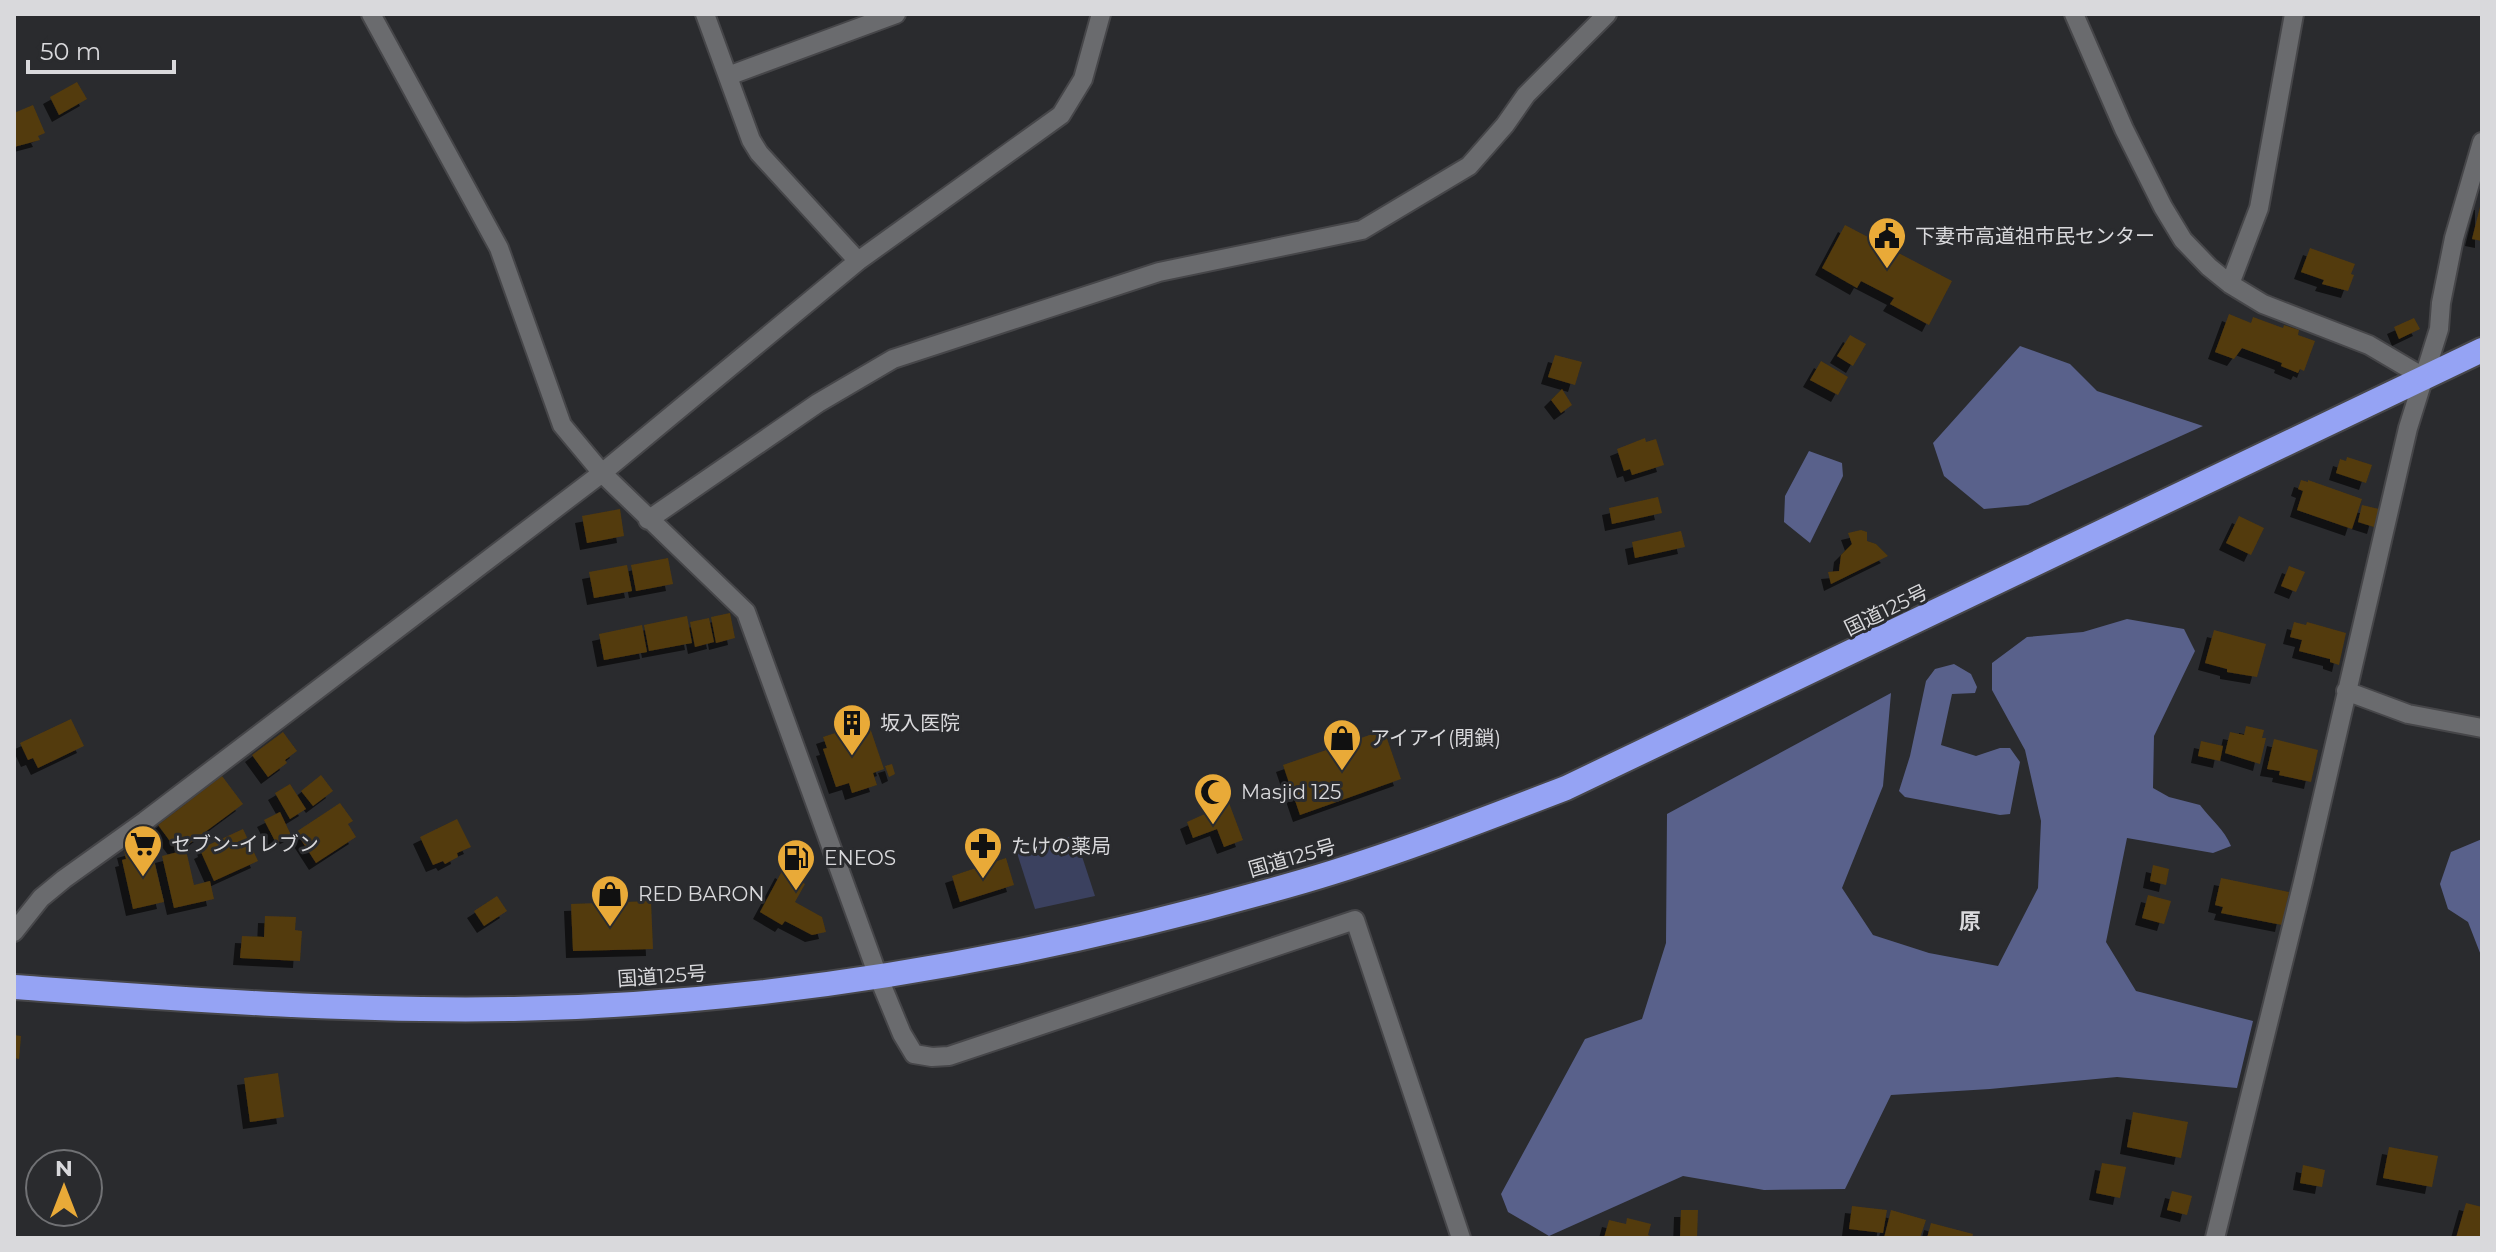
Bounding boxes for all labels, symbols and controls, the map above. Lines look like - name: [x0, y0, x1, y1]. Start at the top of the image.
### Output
- scale bar: [28, 24, 174, 74]
- text: 50 m: [40, 37, 101, 66]
- public building icon: 下妻市高道祖市民センター: [1866, 215, 1908, 270]
- place label: 下妻市高道祖市民センター: [1915, 224, 2155, 248]
- street label: 国道125号: [1840, 580, 1932, 640]
- building icon: 坂入医院: [831, 702, 873, 757]
- place label: 坂入医院: [880, 711, 960, 735]
- shop icon: アイアイ(閉鎖): [1321, 717, 1363, 772]
- place label: アイアイ(閉鎖): [1370, 726, 1501, 750]
- mosque icon: Masjid 125: [1192, 771, 1234, 826]
- place label: Masjid 125: [1241, 780, 1341, 804]
- supermarket icon: セブン-イレブン: [122, 823, 164, 878]
- pharmacy icon: たけの薬局: [962, 825, 1004, 880]
- place label: セブン-イレブン: [171, 832, 319, 856]
- place label: たけの薬局: [1011, 834, 1111, 858]
- street label: 国道125号: [1245, 834, 1339, 882]
- fuel station icon: ENEOS: [775, 837, 817, 892]
- place label: ENEOS: [824, 846, 896, 870]
- shop icon: RED BARON: [589, 873, 631, 928]
- place label: RED BARON: [638, 882, 764, 906]
- district label: 原: [1959, 908, 1981, 935]
- street label: 国道125号: [616, 961, 708, 991]
- north arrow: [24, 1148, 104, 1228]
- text: N: [55, 1155, 73, 1182]

